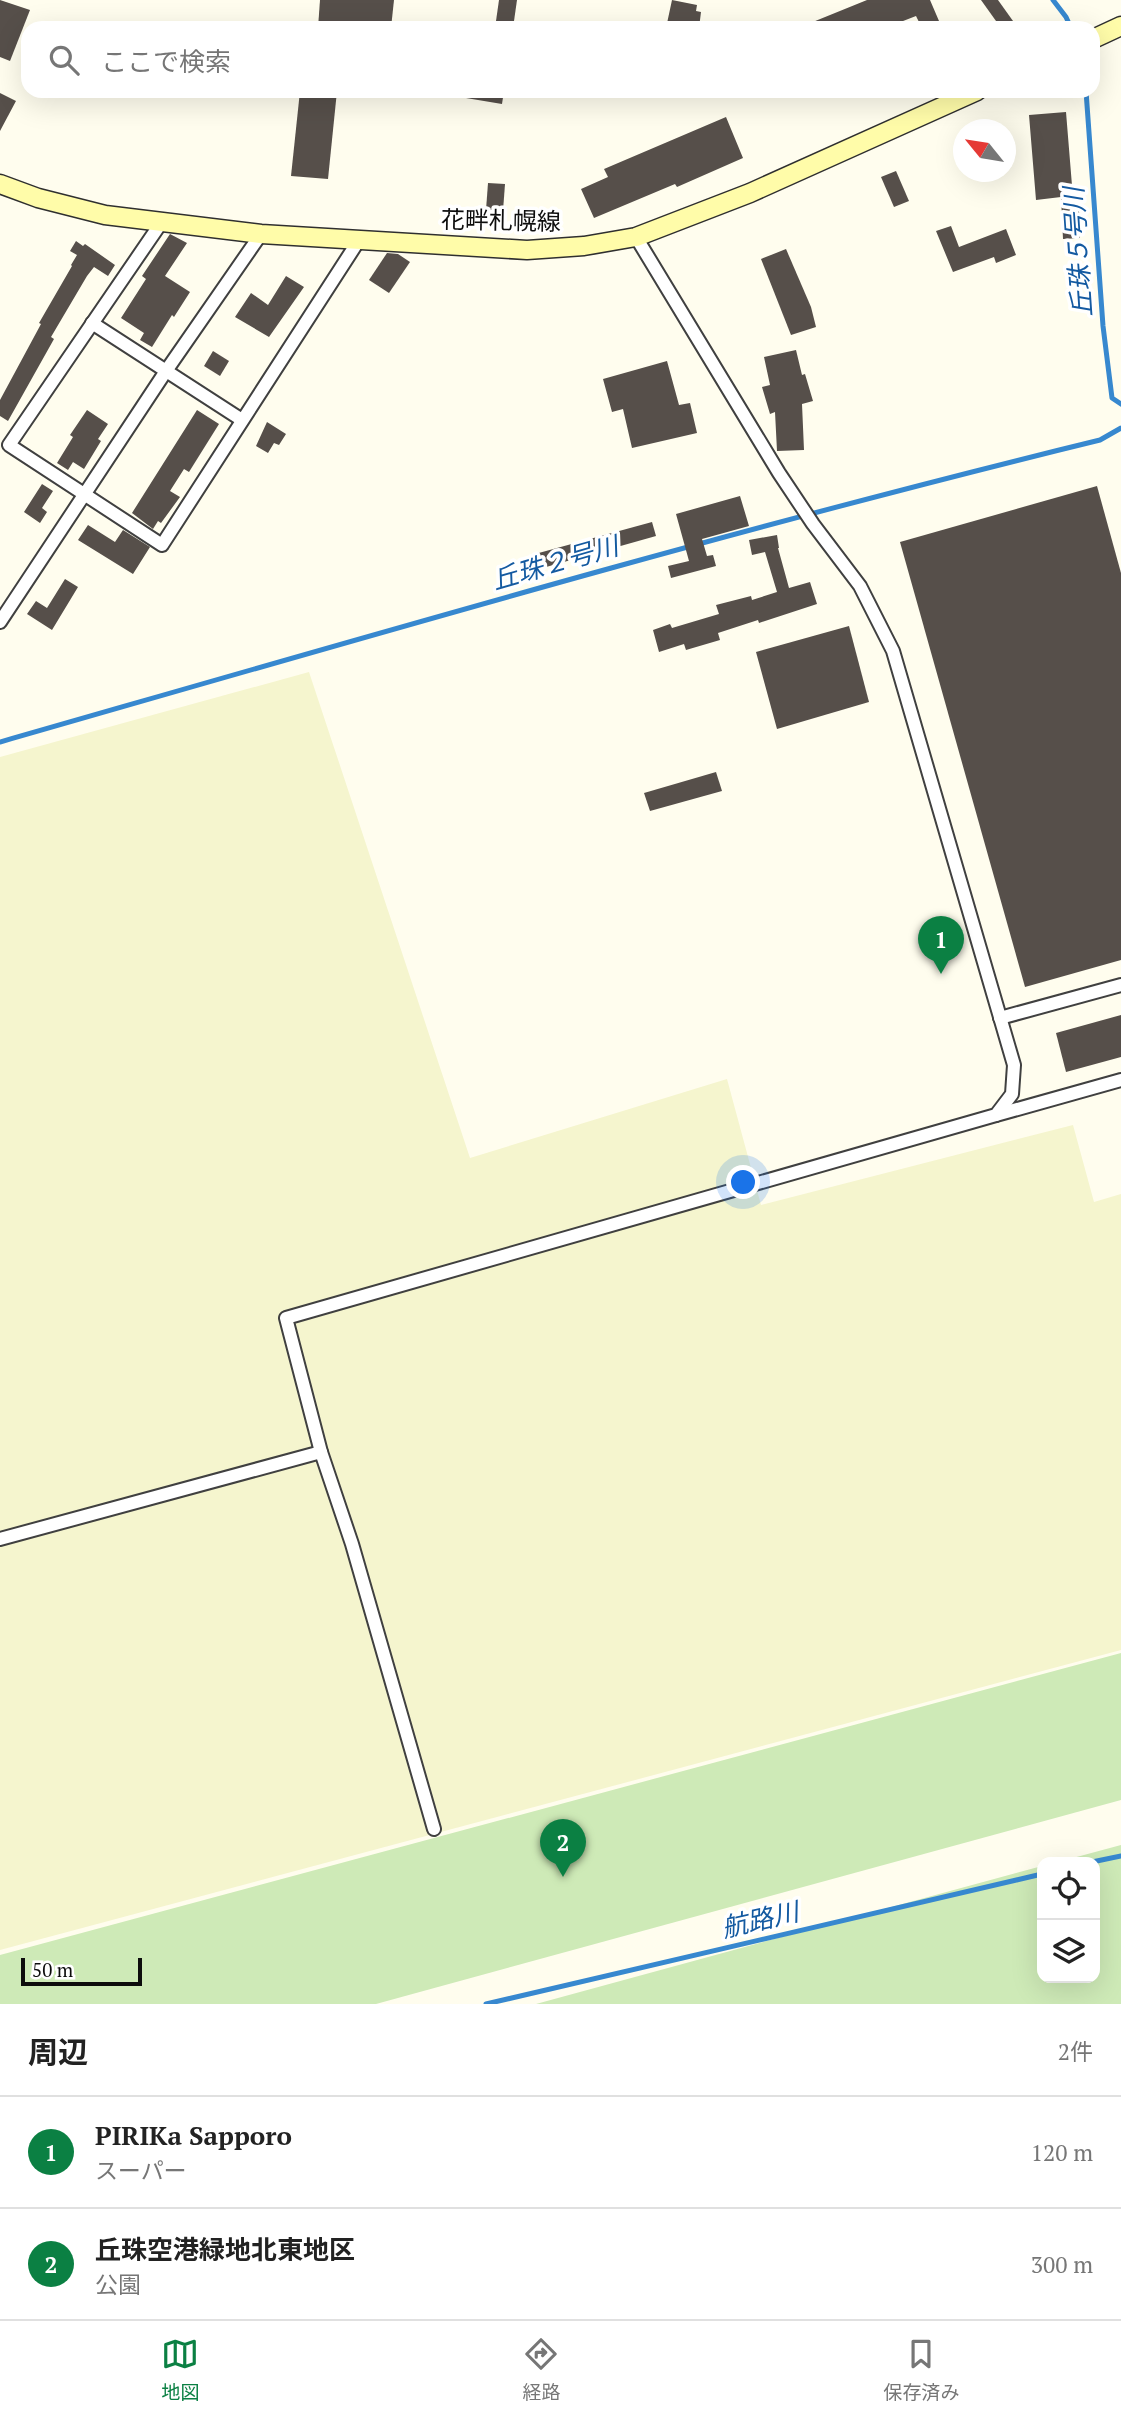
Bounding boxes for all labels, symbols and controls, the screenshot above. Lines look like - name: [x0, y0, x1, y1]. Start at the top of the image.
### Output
- search box: [21, 21, 1100, 98]
- icon: search: [45, 41, 83, 79]
- text: ここで検索: [101, 44, 231, 78]
- north arrow: [953, 119, 1016, 182]
- water label: 丘珠５号川: [1055, 183, 1098, 318]
- street label: 花畔札幌線: [441, 203, 561, 237]
- water label: 丘珠２号川: [488, 527, 625, 596]
- pin: 1: [918, 916, 964, 974]
- your location: [726, 1165, 760, 1199]
- pin: 2: [540, 1819, 586, 1877]
- map controls: [1037, 1857, 1100, 1983]
- button: locate: [1037, 1857, 1100, 1920]
- water label: 航路川: [718, 1893, 805, 1944]
- button: layers: [1037, 1920, 1100, 1983]
- scale bar: [21, 1955, 142, 1987]
- text: 50 m: [32, 1957, 73, 1982]
- text: 周辺: [28, 2032, 88, 2072]
- text: 2件: [1058, 2036, 1093, 2067]
- text: PIRIKa Sapporo: [95, 2118, 292, 2152]
- text: 1: [45, 2137, 58, 2168]
- text: 120 m: [1031, 2137, 1093, 2168]
- text: スーパー: [95, 2155, 187, 2186]
- text: 丘珠空港緑地北東地区: [95, 2232, 355, 2266]
- text: 2: [45, 2249, 58, 2280]
- text: 300 m: [1031, 2249, 1093, 2280]
- text: 公園: [95, 2269, 141, 2300]
- tab: 地図: [161, 2335, 200, 2404]
- tab: 経路: [522, 2335, 561, 2404]
- tab: 保存済み: [883, 2335, 960, 2404]

